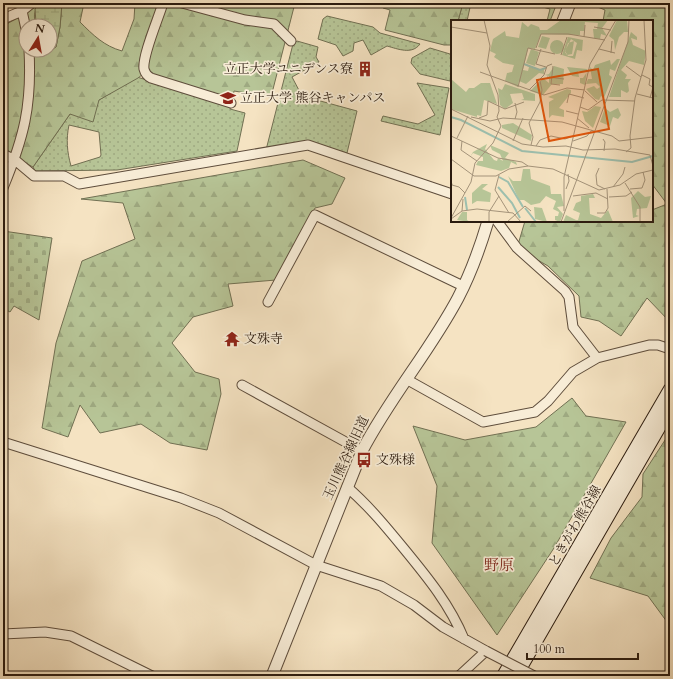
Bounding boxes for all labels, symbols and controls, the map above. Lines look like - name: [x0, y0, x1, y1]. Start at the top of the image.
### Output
- north arrow: [18, 18, 58, 58]
- text: N: [34, 20, 46, 37]
- inset map: [451, 20, 653, 222]
- place label: 立正大学ユニデンス寮: [224, 60, 353, 78]
- building icon: 立正大学ユニデンス寮: [356, 60, 374, 78]
- school or university icon: 立正大学 熊谷キャンパス: [219, 89, 237, 107]
- place label: 立正大学 熊谷キャンパス: [240, 89, 386, 107]
- temple icon: 文殊寺: [223, 330, 241, 348]
- place label: 文殊寺: [244, 330, 283, 348]
- street label: 玉川熊谷線旧道: [319, 413, 373, 503]
- bus stop icon: 文殊様: [355, 451, 373, 469]
- place label: 文殊様: [376, 451, 415, 469]
- street label: ときがわ熊谷線: [544, 482, 606, 570]
- district label: 野原: [484, 555, 514, 575]
- scale bar: [527, 635, 638, 661]
- text: 100 m: [533, 641, 566, 657]

